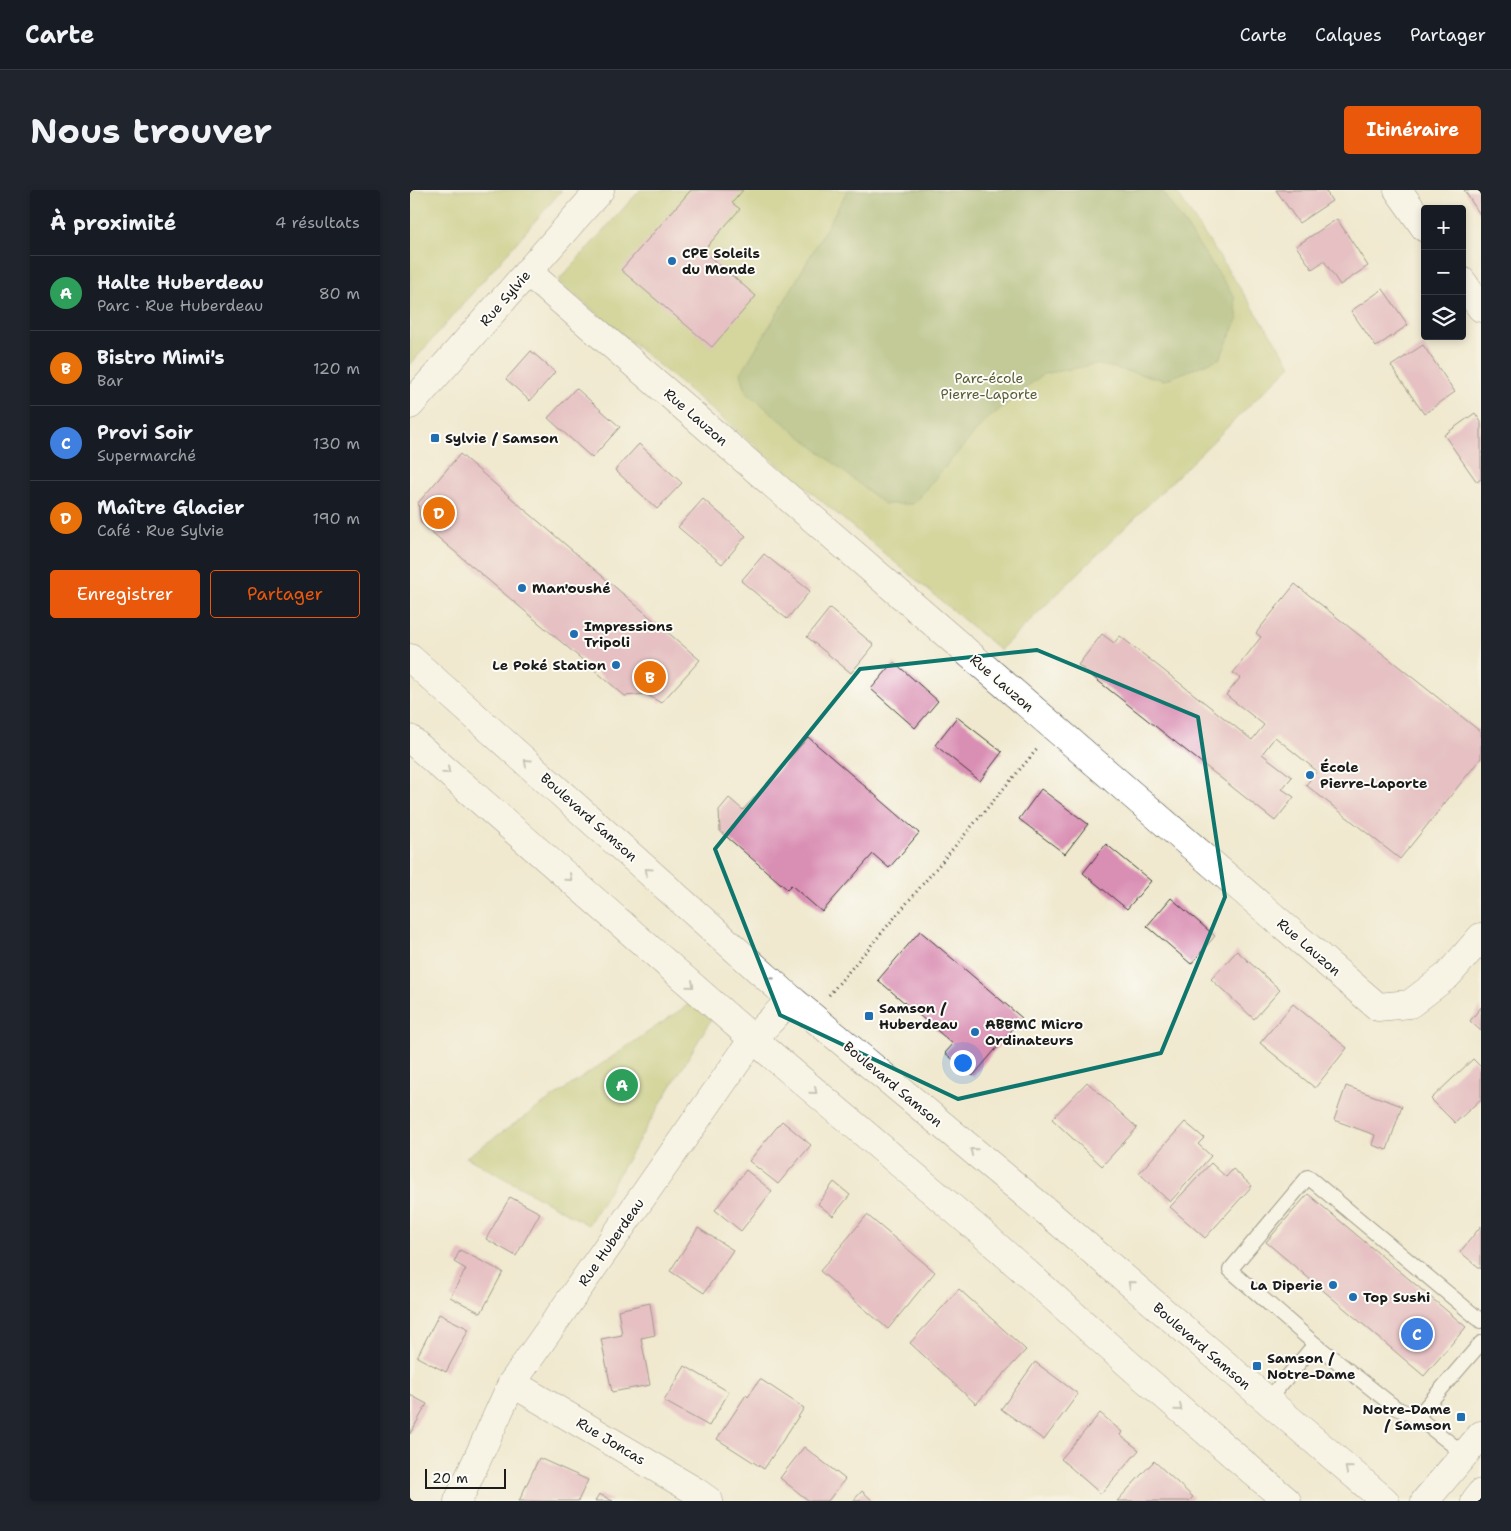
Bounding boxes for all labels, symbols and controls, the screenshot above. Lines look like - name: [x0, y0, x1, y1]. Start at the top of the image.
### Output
- text: Carte: [25, 19, 94, 51]
- text: Carte: [1240, 23, 1287, 47]
- text: Calques: [1315, 23, 1382, 47]
- text: Partager: [1410, 23, 1486, 47]
- button: Itinéraire: [1344, 106, 1481, 154]
- text: Nous trouver: [30, 107, 272, 154]
- map controls: [1421, 205, 1466, 340]
- button: +: [1421, 205, 1466, 250]
- text: À proximité: [50, 209, 176, 237]
- text: 4 résultats: [275, 212, 360, 233]
- place label: CPE Soleils du Monde: [682, 244, 760, 278]
- button: −: [1421, 250, 1466, 295]
- marker: CPE Soleils du Monde: [666, 255, 678, 267]
- street label: Rue Sylvie: [476, 266, 534, 330]
- text: Halte Huberdeau: [97, 270, 264, 295]
- text: A: [60, 283, 72, 304]
- text: 80 m: [319, 283, 360, 304]
- text: Parc · Rue Huberdeau: [97, 295, 263, 316]
- button: layers: [1421, 295, 1466, 340]
- text: Bistro Mimi's: [97, 345, 225, 370]
- text: B: [61, 358, 71, 379]
- text: 120 m: [313, 358, 360, 379]
- park label: Parc-école Pierre-Laporte: [940, 369, 1038, 403]
- text: Bar: [97, 370, 124, 391]
- street label: Rue Lauzon: [660, 384, 732, 450]
- text: Provi Soir: [97, 420, 193, 445]
- place label: Sylvie / Samson: [445, 429, 558, 447]
- marker: Sylvie / Samson: [429, 432, 441, 444]
- text: C: [61, 433, 71, 454]
- text: 130 m: [313, 433, 360, 454]
- text: Supermarché: [97, 445, 196, 466]
- pin: D: [423, 494, 455, 532]
- text: Maître Glacier: [97, 495, 244, 520]
- text: D: [60, 508, 72, 529]
- text: 190 m: [313, 508, 360, 529]
- text: Café · Rue Sylvie: [97, 520, 224, 541]
- button: Enregistrer: [50, 570, 200, 618]
- button: Partager: [210, 570, 360, 618]
- place label: Man'oushé: [532, 579, 611, 597]
- marker: Man'oushé: [516, 582, 528, 594]
- place label: Impressions Tripoli: [584, 617, 673, 651]
- marker: Impressions Tripoli: [568, 628, 580, 640]
- street label: Rue Lauzon: [966, 650, 1038, 716]
- place label: Le Poké Station: [492, 656, 606, 674]
- pin: B: [634, 658, 666, 696]
- marker: Le Poké Station: [610, 659, 622, 671]
- place label: École Pierre-Laporte: [1320, 758, 1427, 792]
- one-way arrow: [524, 759, 533, 768]
- one-way arrow: [441, 765, 450, 774]
- street label: Boulevard Samson: [537, 769, 641, 865]
- marker: École Pierre-Laporte: [1304, 769, 1316, 781]
- one-way arrow: [645, 868, 654, 877]
- one-way arrow: [563, 872, 572, 881]
- street label: Rue Lauzon: [1273, 914, 1345, 980]
- one-way arrow: [766, 976, 775, 985]
- one-way arrow: [686, 979, 695, 988]
- place label: Samson / Huberdeau: [879, 999, 958, 1033]
- marker: Samson / Huberdeau: [863, 1010, 875, 1022]
- place label: ABBMC Micro Ordinateurs: [985, 1015, 1083, 1049]
- marker: ABBMC Micro Ordinateurs: [969, 1026, 981, 1038]
- street label: Boulevard Samson: [840, 1037, 947, 1131]
- your location: [950, 1050, 976, 1076]
- pin: A: [606, 1066, 638, 1104]
- one-way arrow: [809, 1085, 818, 1094]
- one-way arrow: [970, 1148, 979, 1156]
- street label: Rue Huberdeau: [574, 1195, 648, 1289]
- place label: La Diperie: [1250, 1276, 1323, 1294]
- marker: La Diperie: [1327, 1279, 1339, 1291]
- one-way arrow: [1128, 1281, 1137, 1290]
- place label: Top Sushi: [1363, 1288, 1430, 1306]
- marker: Top Sushi: [1347, 1291, 1359, 1303]
- street label: Boulevard Samson: [1149, 1299, 1255, 1394]
- pin: C: [1401, 1315, 1433, 1353]
- place label: Samson / Notre-Dame: [1267, 1349, 1356, 1383]
- marker: Samson / Notre-Dame: [1251, 1360, 1263, 1372]
- place label: Notre-Dame / Samson: [1362, 1400, 1451, 1434]
- one-way arrow: [1173, 1402, 1182, 1411]
- marker: Notre-Dame / Samson: [1455, 1411, 1467, 1423]
- street label: Rue Joncas: [573, 1413, 649, 1469]
- scale bar: [425, 1466, 506, 1489]
- one-way arrow: [1344, 1466, 1353, 1475]
- text: 20 m: [432, 1469, 468, 1487]

